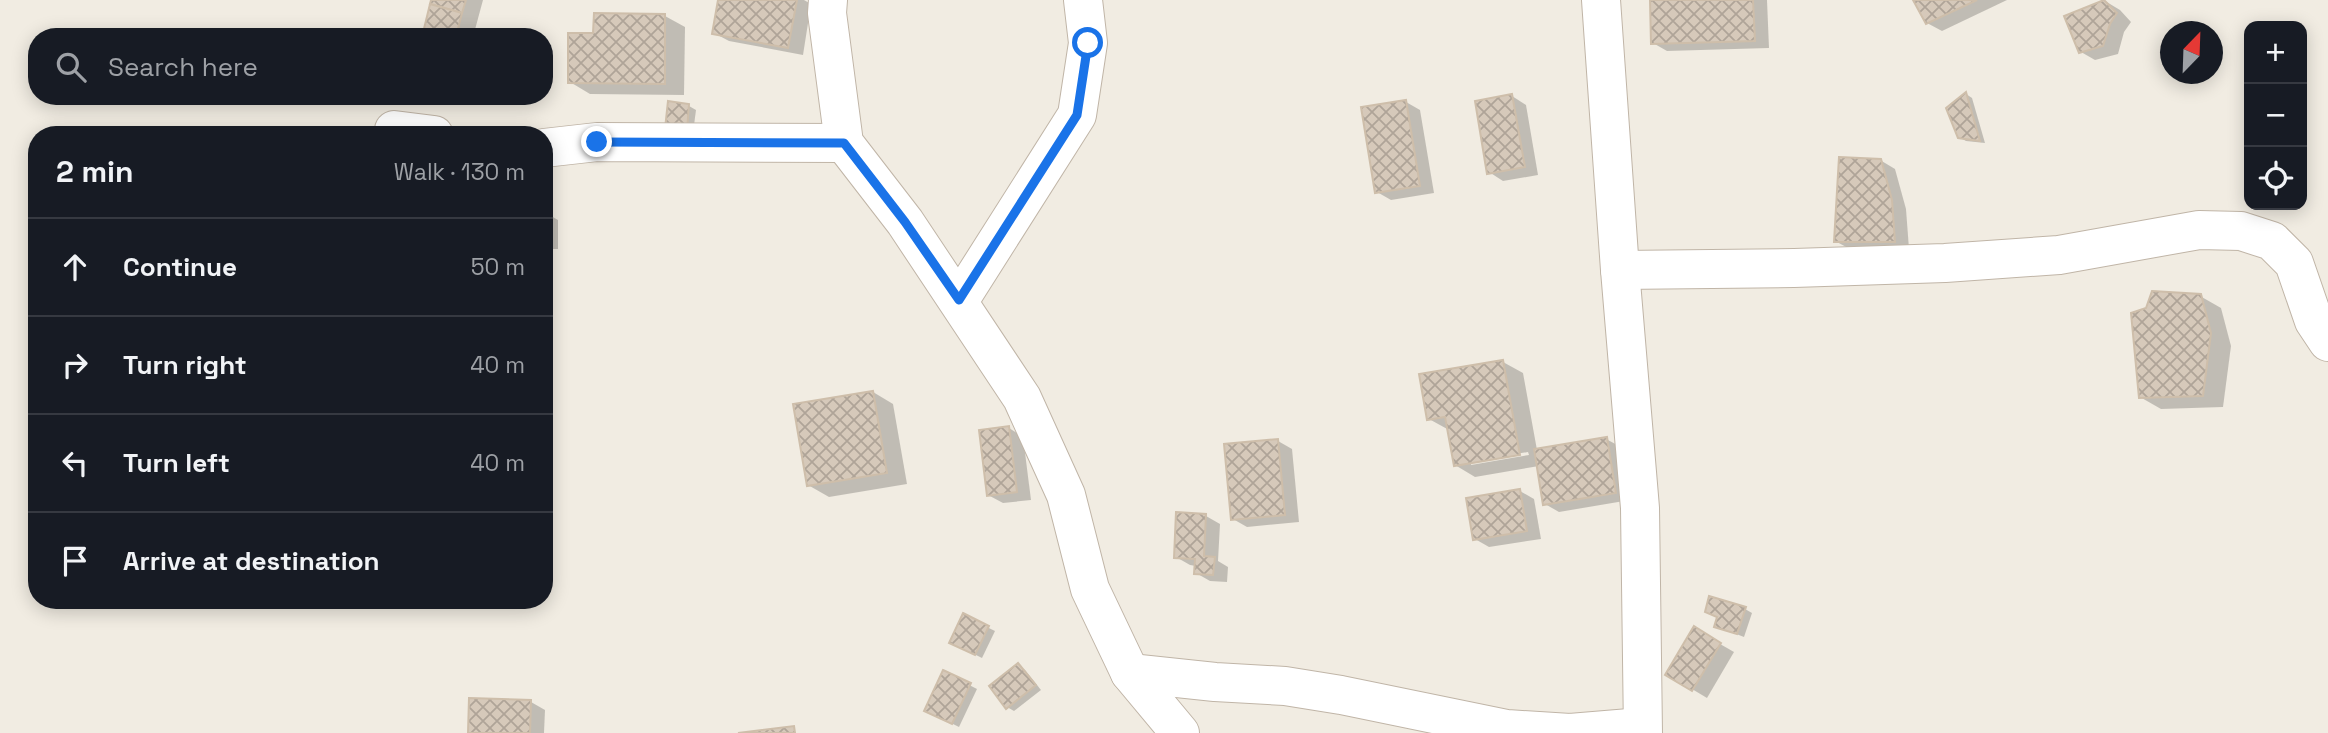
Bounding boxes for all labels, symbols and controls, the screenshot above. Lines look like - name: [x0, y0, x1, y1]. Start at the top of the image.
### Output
- north arrow: [2160, 21, 2223, 84]
- map controls: [2244, 21, 2307, 210]
- button: +: [2244, 21, 2307, 84]
- route start: [1072, 27, 1103, 58]
- search box: [28, 28, 553, 105]
- icon: search: [52, 48, 90, 86]
- text: Search here: [108, 50, 258, 84]
- button: −: [2244, 84, 2307, 147]
- route end: [581, 126, 612, 157]
- button: locate: [2244, 147, 2307, 210]
- text: 2 min: [56, 152, 134, 191]
- text: Walk · 130 m: [394, 157, 525, 187]
- icon: ahead: [56, 248, 94, 286]
- text: Continue: [123, 250, 237, 284]
- text: 50 m: [471, 252, 525, 282]
- icon: right: [56, 346, 94, 384]
- text: Turn right: [123, 348, 247, 382]
- text: 40 m: [470, 350, 525, 380]
- icon: left: [56, 444, 94, 482]
- text: Turn left: [123, 446, 230, 480]
- text: 40 m: [470, 448, 525, 478]
- icon: arrive: [56, 542, 94, 580]
- text: Arrive at destination: [123, 544, 380, 578]

